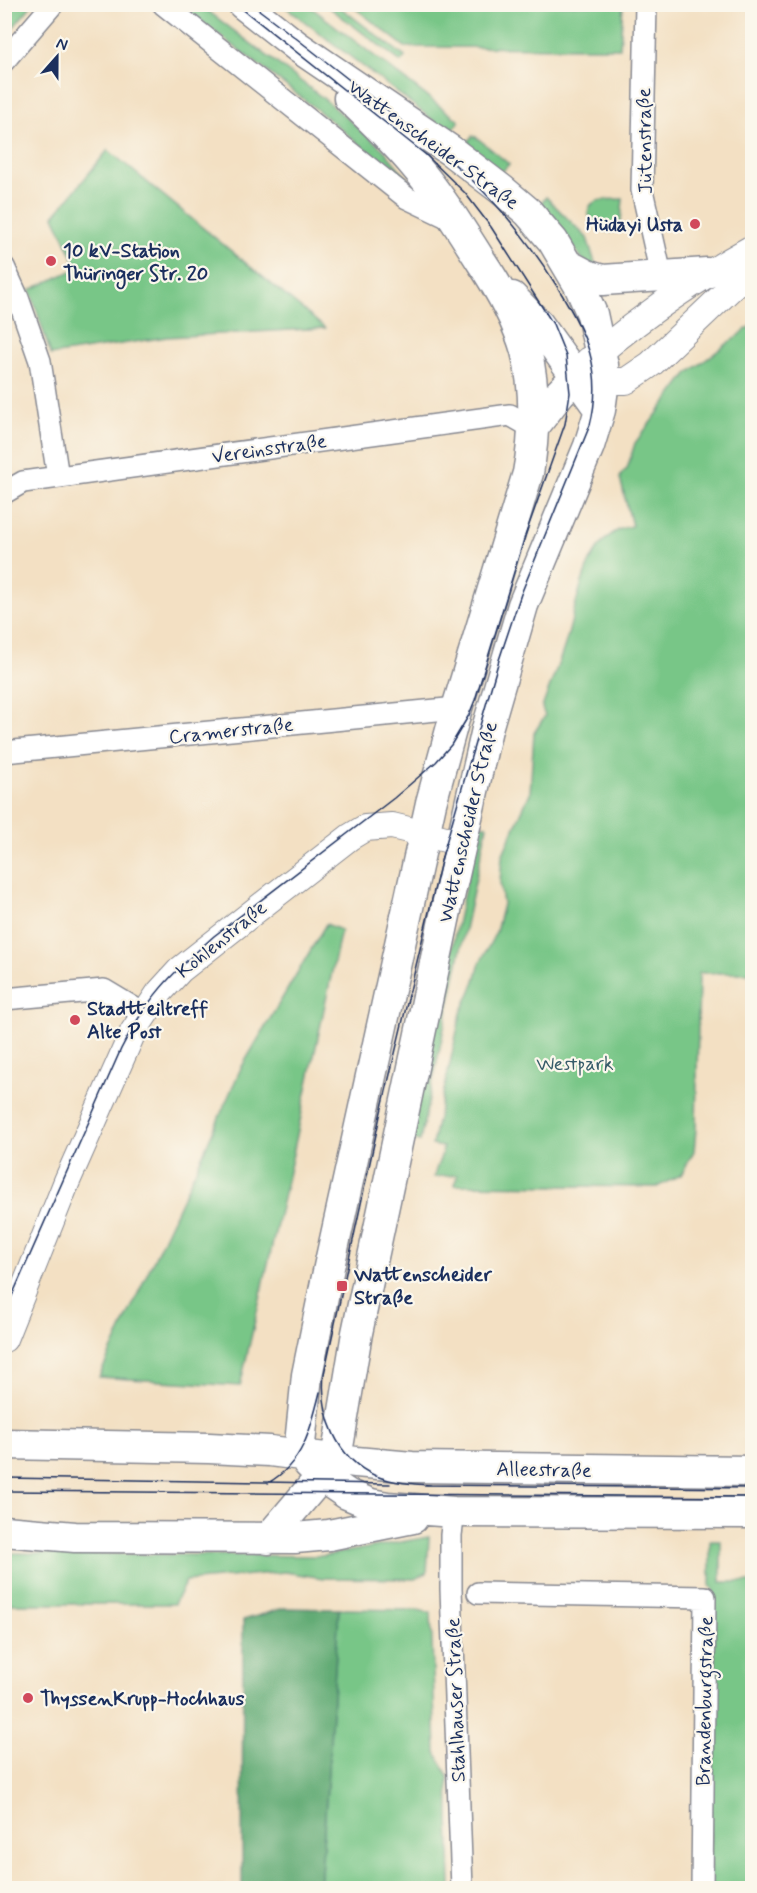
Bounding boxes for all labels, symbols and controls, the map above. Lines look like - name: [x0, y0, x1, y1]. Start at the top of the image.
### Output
- north arrow: [27, 27, 87, 87]
- text: N: [53, 33, 71, 56]
- street label: Wattenscheider Straße: [342, 74, 524, 217]
- street label: Jütenstraße: [631, 87, 660, 194]
- place label: Hüdayi Usta: [586, 212, 683, 239]
- marker: Hüdayi Usta: [688, 217, 702, 231]
- place label: 10 kV-Station Thüringer Str. 20: [63, 238, 208, 290]
- marker: 10 kV-Station Thüringer Str. 20: [44, 254, 58, 268]
- street label: Vereinsstraße: [210, 428, 329, 471]
- street label: Cramerstraße: [167, 712, 295, 751]
- street label: Wattenscheider Straße: [432, 719, 505, 925]
- street label: Kohlenstraße: [171, 895, 273, 985]
- place label: Stadtteiltreff Alte Post: [87, 996, 208, 1046]
- marker: Stadtteiltreff Alte Post: [68, 1013, 82, 1027]
- park label: Westpark: [536, 1051, 614, 1078]
- place label: Wattenscheider Straße: [353, 1262, 492, 1312]
- marker: Wattenscheider Straße: [335, 1279, 349, 1293]
- street label: Alleestraße: [496, 1456, 592, 1485]
- street label: Brandenburgstraße: [691, 1616, 722, 1786]
- street label: Stahlhauser Straße: [440, 1617, 473, 1783]
- place label: ThyssenKrupp-Hochhaus: [40, 1686, 245, 1713]
- marker: ThyssenKrupp-Hochhaus: [21, 1691, 35, 1705]

